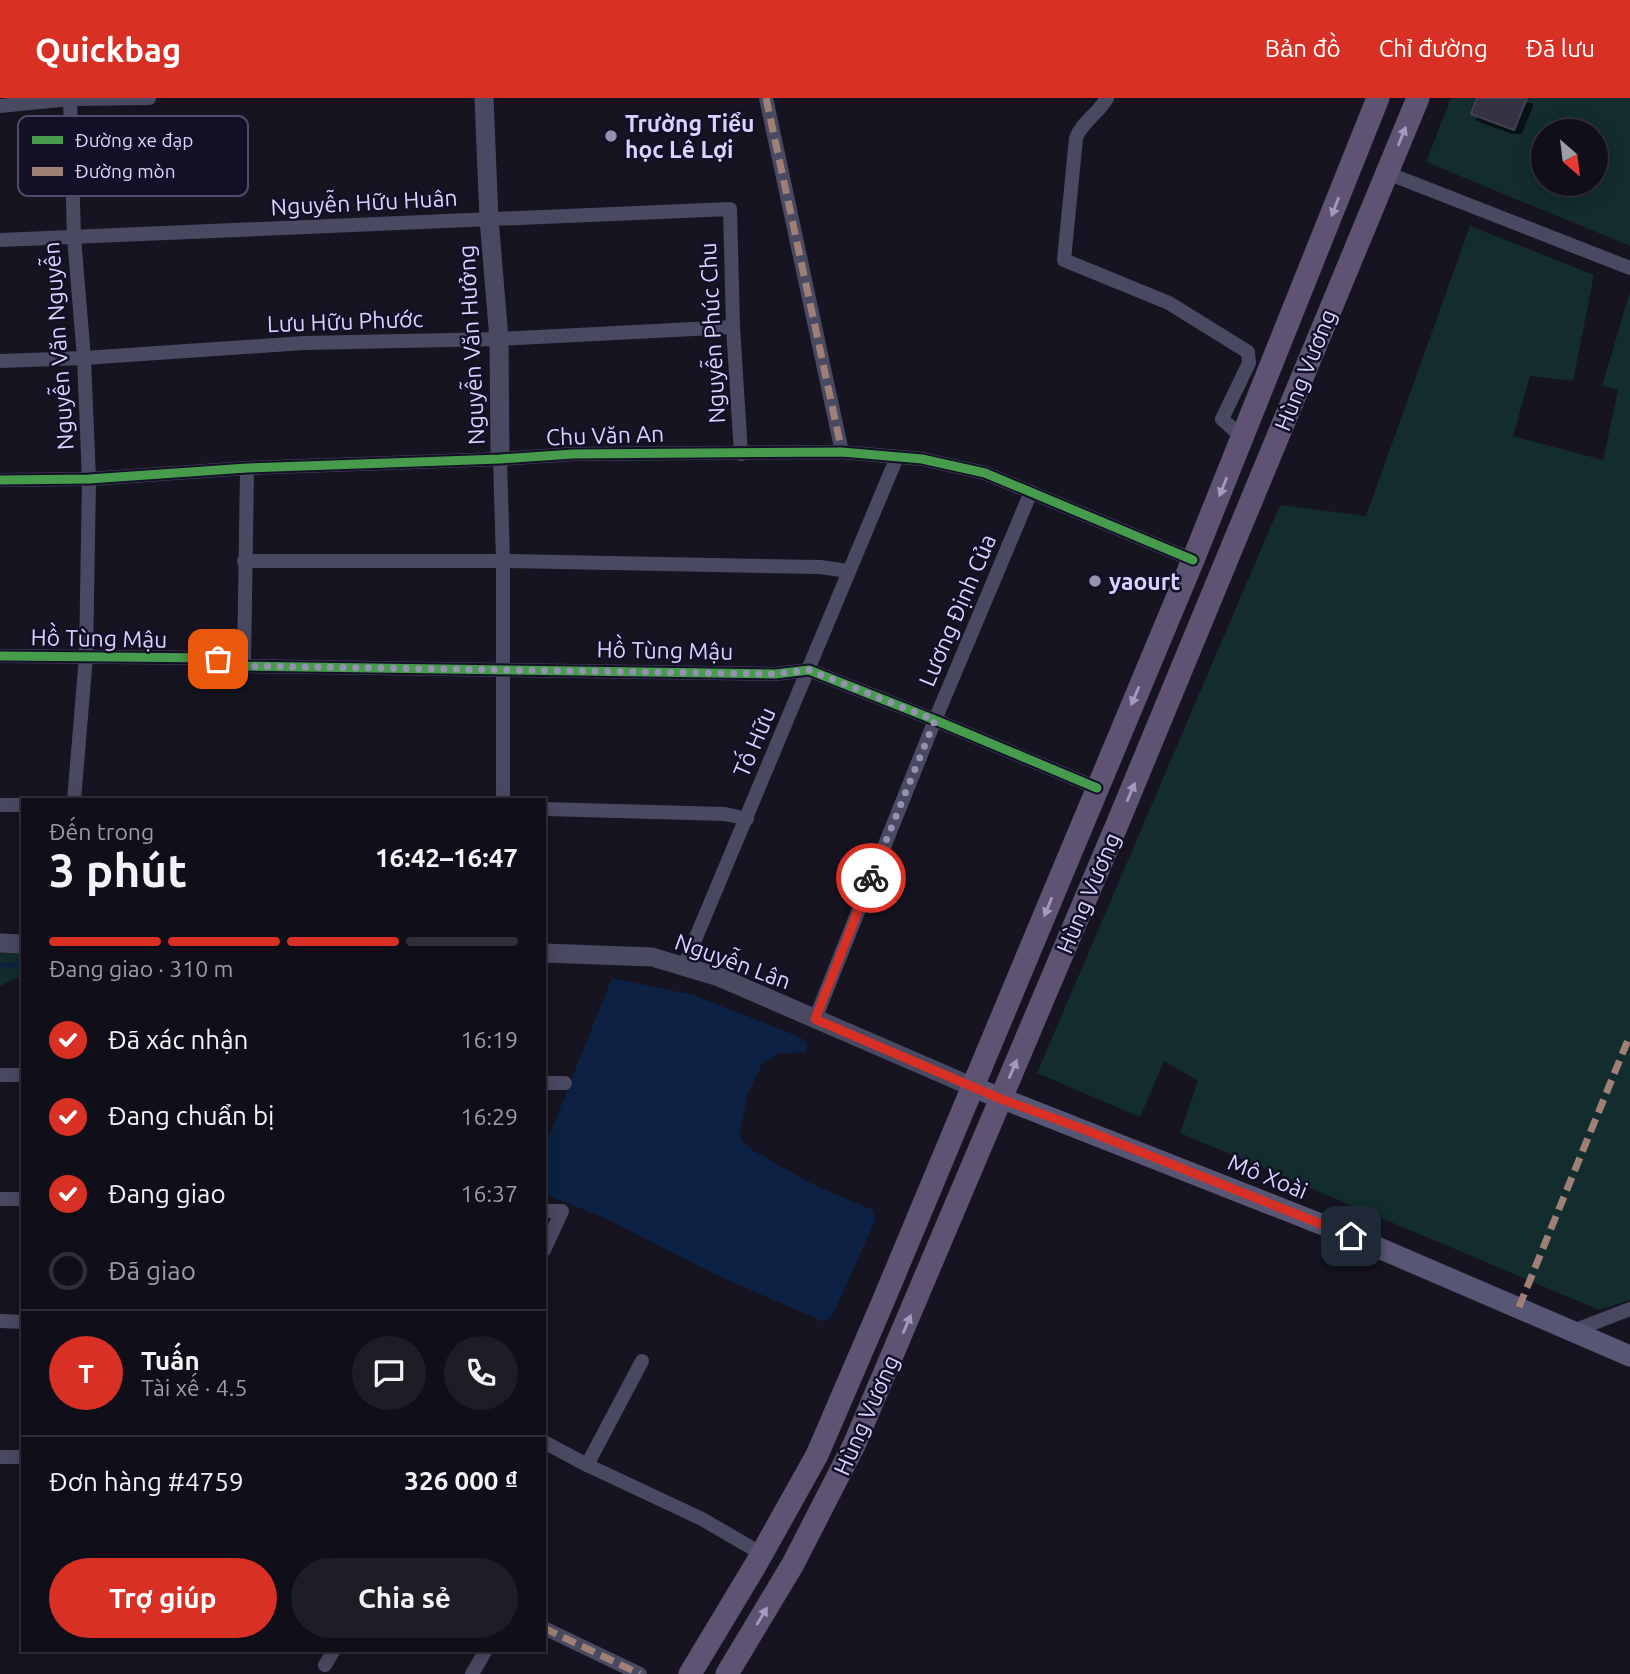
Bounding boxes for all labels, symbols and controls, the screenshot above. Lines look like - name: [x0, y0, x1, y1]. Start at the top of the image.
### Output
- text: Quickbag: [35, 31, 181, 68]
- text: Bản đồ: [1265, 35, 1341, 62]
- text: Chỉ đường: [1379, 35, 1488, 62]
- text: Đã lưu: [1526, 35, 1595, 62]
- place label: Trường Tiểu học Lê Lợi: [625, 111, 754, 162]
- legend: [18, 116, 248, 196]
- north arrow: [1531, 119, 1608, 196]
- map controls: [1531, 119, 1608, 196]
- one-way arrow: [1397, 125, 1408, 146]
- marker: Trường Tiểu học Lê Lợi: [603, 128, 619, 144]
- text: Đường xe đạp: [75, 129, 193, 151]
- text: Đường mòn: [75, 160, 176, 182]
- street label: Nguyễn Hữu Huân: [270, 183, 458, 219]
- one-way arrow: [1329, 197, 1340, 218]
- street label: Nguyễn Văn Nguyễn: [37, 241, 78, 451]
- street label: Nguyễn Phúc Chu: [693, 242, 729, 424]
- street label: Nguyễn Văn Hưởng: [452, 244, 489, 446]
- street label: Lưu Hữu Phước: [266, 306, 424, 336]
- street label: Hùng Vương: [1269, 306, 1341, 434]
- street label: Chu Văn An: [546, 420, 664, 450]
- one-way arrow: [1218, 476, 1229, 497]
- street label: Lương Định Của: [914, 530, 1000, 690]
- place label: yaourt: [1109, 569, 1180, 594]
- marker: yaourt: [1087, 573, 1103, 589]
- street label: Hồ Tùng Mậu: [30, 622, 168, 652]
- pin: [188, 629, 248, 689]
- street label: Hồ Tùng Mậu: [596, 634, 734, 664]
- icon: bag: [199, 640, 237, 678]
- one-way arrow: [1129, 686, 1140, 707]
- street label: Tố Hữu: [726, 702, 780, 781]
- one-way arrow: [1125, 782, 1137, 802]
- text: Đến trong: [49, 819, 154, 844]
- street label: Hùng Vương: [1051, 829, 1125, 957]
- text: 16:42–16:47: [375, 843, 518, 872]
- courier: [836, 843, 906, 913]
- text: 3 phút: [49, 844, 187, 896]
- icon: bike: [852, 859, 890, 897]
- one-way arrow: [1043, 896, 1054, 917]
- street label: Nguyễn Lân: [672, 927, 795, 994]
- text: Đang giao · 310 m: [49, 956, 233, 981]
- icon: check: [49, 1021, 87, 1059]
- text: Đã xác nhận: [108, 1025, 248, 1054]
- text: 16:19: [460, 1027, 518, 1052]
- one-way arrow: [1008, 1058, 1019, 1079]
- icon: check: [49, 1098, 87, 1136]
- text: Đang chuẩn bị: [108, 1101, 274, 1130]
- text: 16:29: [460, 1104, 518, 1129]
- street label: Mô Xoài: [1225, 1149, 1311, 1203]
- icon: check: [49, 1175, 87, 1213]
- text: Đang giao: [108, 1179, 226, 1208]
- text: 16:37: [460, 1181, 518, 1206]
- pin: [1321, 1206, 1381, 1266]
- icon: home: [1332, 1217, 1370, 1255]
- text: Đã giao: [108, 1256, 196, 1285]
- one-way arrow: [902, 1314, 913, 1335]
- button: chat: [352, 1336, 426, 1410]
- button: phone: [444, 1336, 518, 1410]
- text: Tuấn: [141, 1346, 200, 1375]
- street label: Hùng Vương: [828, 1351, 904, 1479]
- text: T: [78, 1359, 94, 1388]
- text: Tài xế · 4.5: [141, 1375, 247, 1400]
- text: 326 000 ₫: [404, 1466, 518, 1495]
- text: Đơn hàng #4759: [49, 1467, 244, 1496]
- button: Trợ giúp: [49, 1558, 277, 1638]
- button: Chia sẻ: [291, 1558, 518, 1638]
- one-way arrow: [756, 1606, 769, 1625]

